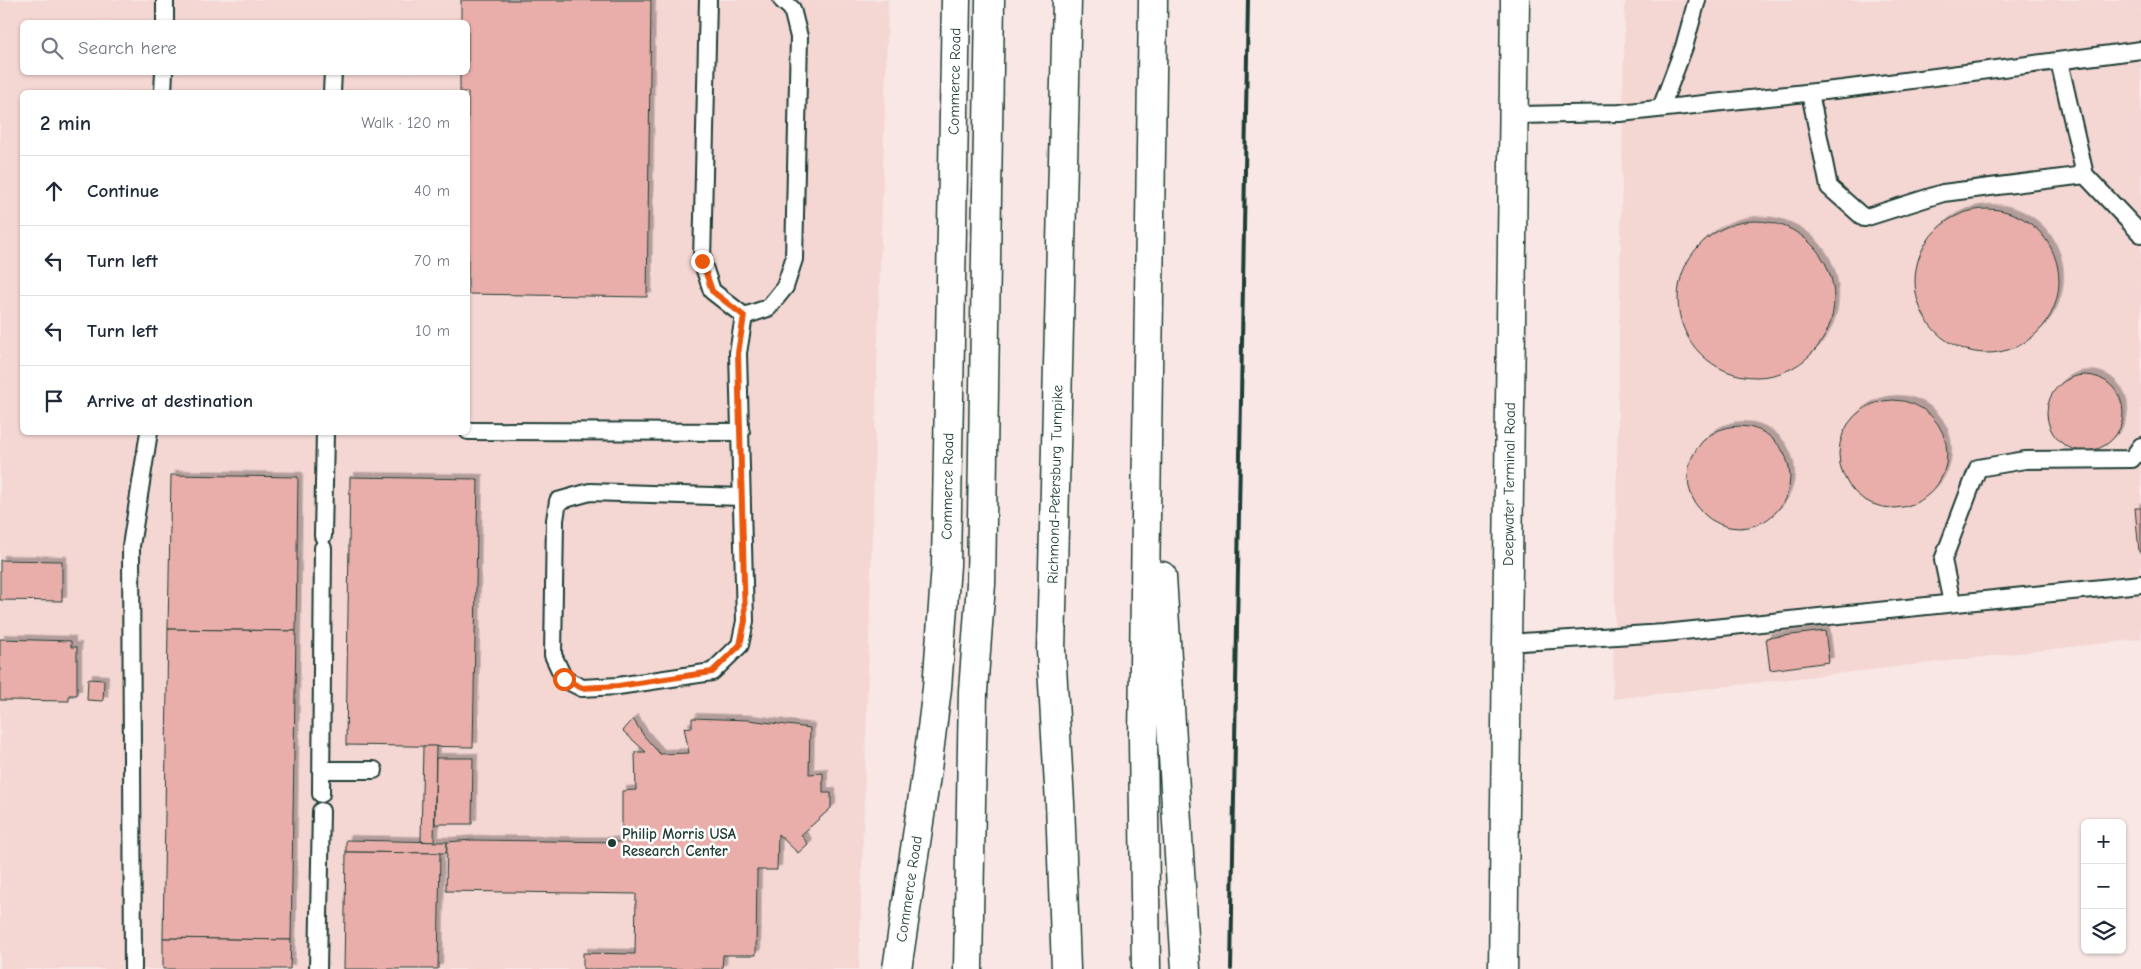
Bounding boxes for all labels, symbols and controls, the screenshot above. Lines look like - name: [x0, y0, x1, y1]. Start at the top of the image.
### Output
- search box: [20, 20, 470, 75]
- street label: Commerce Road: [945, 28, 965, 135]
- icon: search: [38, 34, 66, 62]
- text: Search here: [78, 37, 177, 59]
- text: 2 min: [40, 111, 91, 135]
- text: Walk · 120 m: [361, 114, 450, 132]
- icon: ahead: [40, 177, 68, 205]
- text: Continue: [87, 180, 159, 202]
- text: 40 m: [414, 182, 450, 200]
- icon: left: [40, 247, 68, 275]
- text: Turn left: [87, 250, 158, 272]
- route end: [691, 250, 714, 273]
- text: 70 m: [414, 252, 450, 270]
- icon: left: [40, 317, 68, 345]
- text: Turn left: [87, 320, 158, 342]
- text: 10 m: [415, 322, 450, 340]
- street label: Richmond-Petersburg Turnpike: [1044, 384, 1067, 584]
- icon: arrive: [40, 387, 68, 415]
- text: Arrive at destination: [87, 390, 253, 412]
- street label: Deepwater Terminal Road: [1499, 402, 1519, 566]
- street label: Commerce Road: [937, 432, 957, 540]
- route start: [553, 668, 576, 691]
- map controls: [2081, 819, 2126, 954]
- button: +: [2081, 819, 2126, 864]
- place label: Philip Morris USA Research Center: [622, 825, 737, 860]
- street label: Commerce Road: [892, 835, 926, 943]
- marker: Philip Morris USA Research Center: [606, 837, 618, 849]
- button: −: [2081, 864, 2126, 909]
- button: layers: [2081, 909, 2126, 954]

